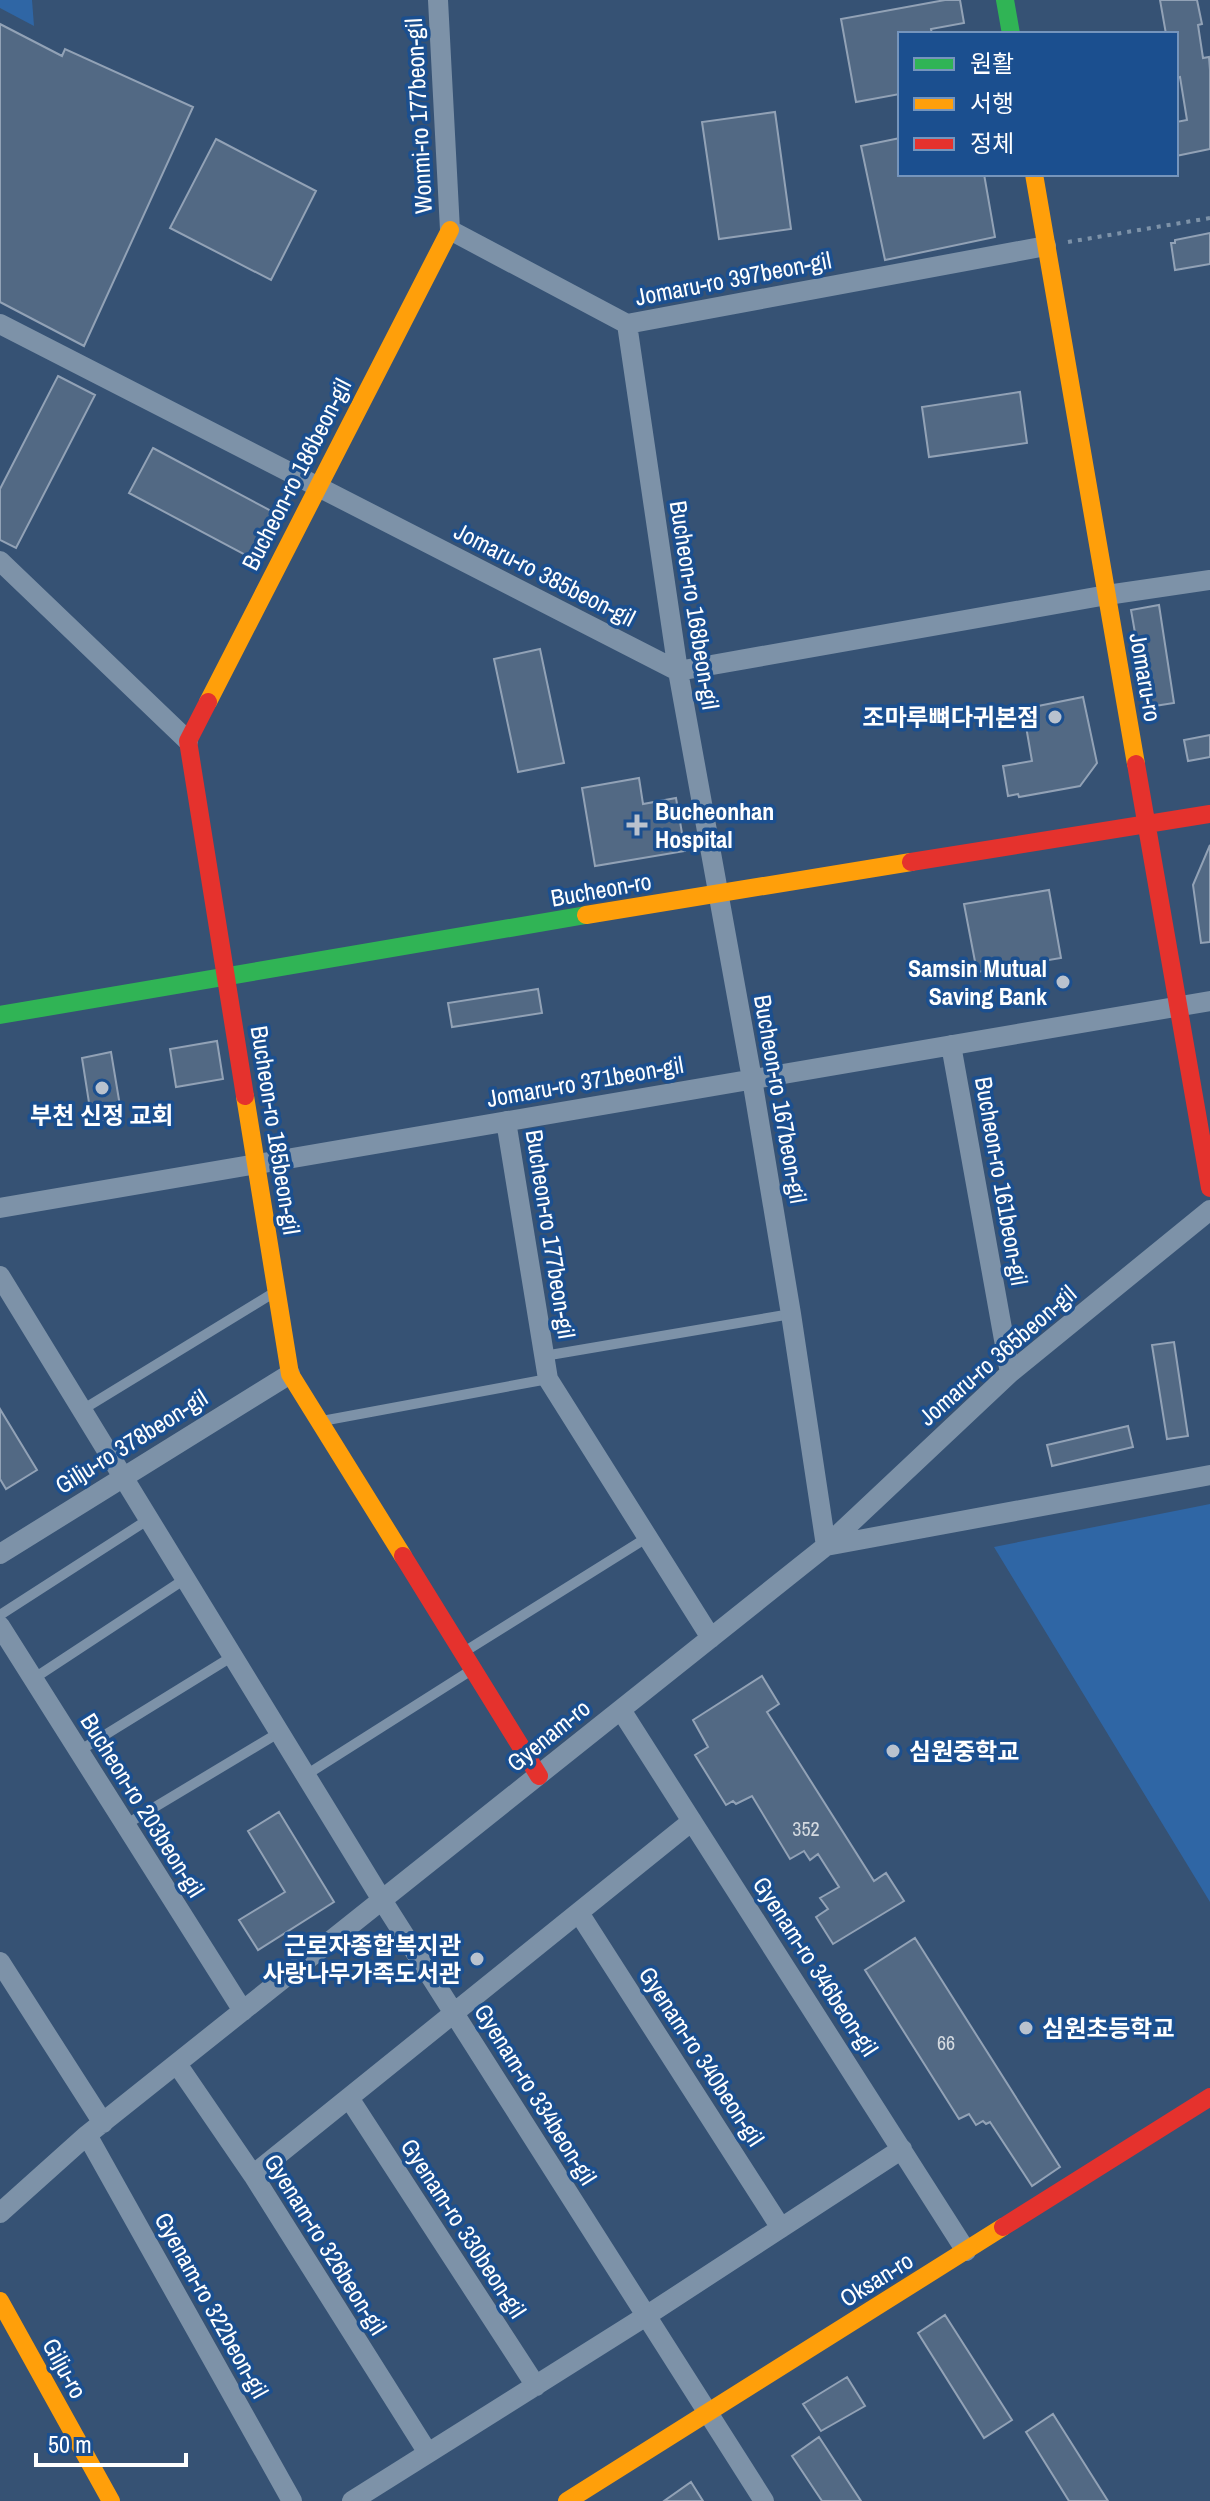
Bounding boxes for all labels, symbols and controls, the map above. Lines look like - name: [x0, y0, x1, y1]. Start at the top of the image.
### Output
- street label: Wonmi-ro 177beon-gil: [397, 18, 439, 214]
- legend: [898, 32, 1178, 176]
- text: 원활: [970, 47, 1014, 79]
- text: 서행: [970, 87, 1014, 119]
- text: 정체: [970, 127, 1014, 159]
- street label: Jomaru-ro 397beon-gil: [632, 243, 834, 313]
- street label: Bucheon-ro 186beon-gil: [234, 373, 358, 575]
- street label: Bucheon-ro 168beon-gil: [663, 498, 727, 712]
- street label: Jomaru-ro 385beon-gil: [449, 515, 641, 633]
- street label: Jomaru-ro: [1122, 630, 1170, 724]
- place label: 조마루뼈다귀본점: [862, 701, 1039, 733]
- marker: 조마루뼈다귀본점: [1046, 708, 1064, 726]
- place label: Bucheonhan Hospital: [655, 795, 774, 855]
- marker: Bucheonhan Hospital: [626, 814, 648, 836]
- street label: Bucheon-ro: [548, 864, 654, 914]
- place label: Samsin Mutual Saving Bank: [908, 952, 1047, 1012]
- marker: Samsin Mutual Saving Bank: [1054, 973, 1072, 991]
- street label: Bucheon-ro 167beon-gil: [747, 992, 815, 1206]
- street label: Bucheon-ro 185beon-gil: [244, 1023, 308, 1237]
- street label: Jomaru-ro 371beon-gil: [484, 1048, 686, 1114]
- street label: Bucheon-ro 161beon-gil: [968, 1074, 1036, 1288]
- marker: 부천 신정 교회: [93, 1079, 111, 1097]
- place label: 부천 신정 교회: [30, 1099, 174, 1131]
- street label: Bucheon-ro 177beon-gil: [519, 1127, 583, 1341]
- street label: Jomaru-ro 365beon-gil: [911, 1278, 1083, 1432]
- street label: Gilju-ro 378beon-gil: [49, 1381, 213, 1501]
- street label: Gyenam-ro: [500, 1692, 596, 1778]
- street label: Bucheon-ro 203beon-gil: [73, 1707, 213, 1903]
- place label: 심원중학교: [909, 1735, 1019, 1767]
- marker: 심원중학교: [884, 1742, 902, 1760]
- house number: 352: [792, 1815, 820, 1842]
- street label: Gyenam-ro 346beon-gil: [746, 1870, 886, 2062]
- place label: 근로자종합복지관 사랑나무가족도서관: [262, 1929, 461, 1989]
- marker: 근로자종합복지관 사랑나무가족도서관: [468, 1950, 486, 1968]
- street label: Gyenam-ro 340beon-gil: [632, 1960, 772, 2152]
- street label: Gyenam-ro 334beon-gil: [467, 1997, 605, 2191]
- place label: 심원초등학교: [1042, 2012, 1174, 2044]
- marker: 심원초등학교: [1017, 2019, 1035, 2037]
- house number: 66: [937, 2029, 955, 2056]
- street label: Gyenam-ro 330beon-gil: [394, 2132, 534, 2324]
- street label: Gyenam-ro 326beon-gil: [257, 2147, 395, 2341]
- street label: Gyenam-ro 322beon-gil: [148, 2206, 276, 2404]
- street label: Oksan-ro: [833, 2244, 919, 2314]
- street label: Gilju-ro: [35, 2332, 95, 2404]
- scale bar: [36, 2417, 186, 2467]
- text: 50 m: [48, 2428, 92, 2460]

